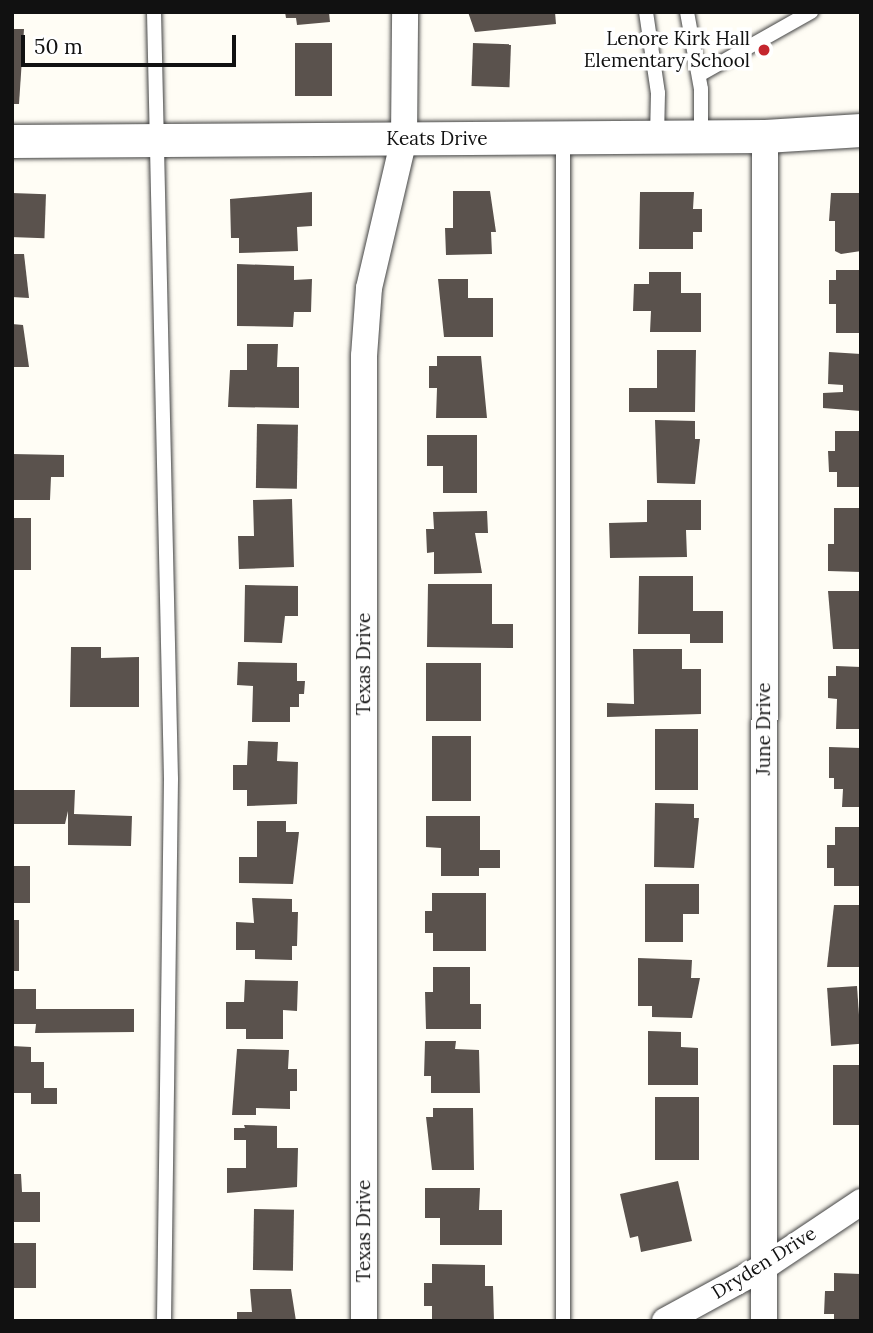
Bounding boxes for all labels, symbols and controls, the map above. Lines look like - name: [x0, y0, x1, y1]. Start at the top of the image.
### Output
- scale bar: [24, 21, 240, 65]
- place label: Lenore Kirk Hall Elementary School: [584, 28, 750, 72]
- text: 50 m: [34, 33, 83, 60]
- marker: Lenore Kirk Hall Elementary School: [756, 42, 772, 58]
- street label: Keats Drive: [386, 128, 488, 150]
- street label: Texas Drive: [353, 613, 375, 715]
- street label: June Drive: [753, 683, 775, 775]
- street label: Texas Drive: [353, 1180, 375, 1282]
- street label: Dryden Drive: [708, 1222, 820, 1304]

